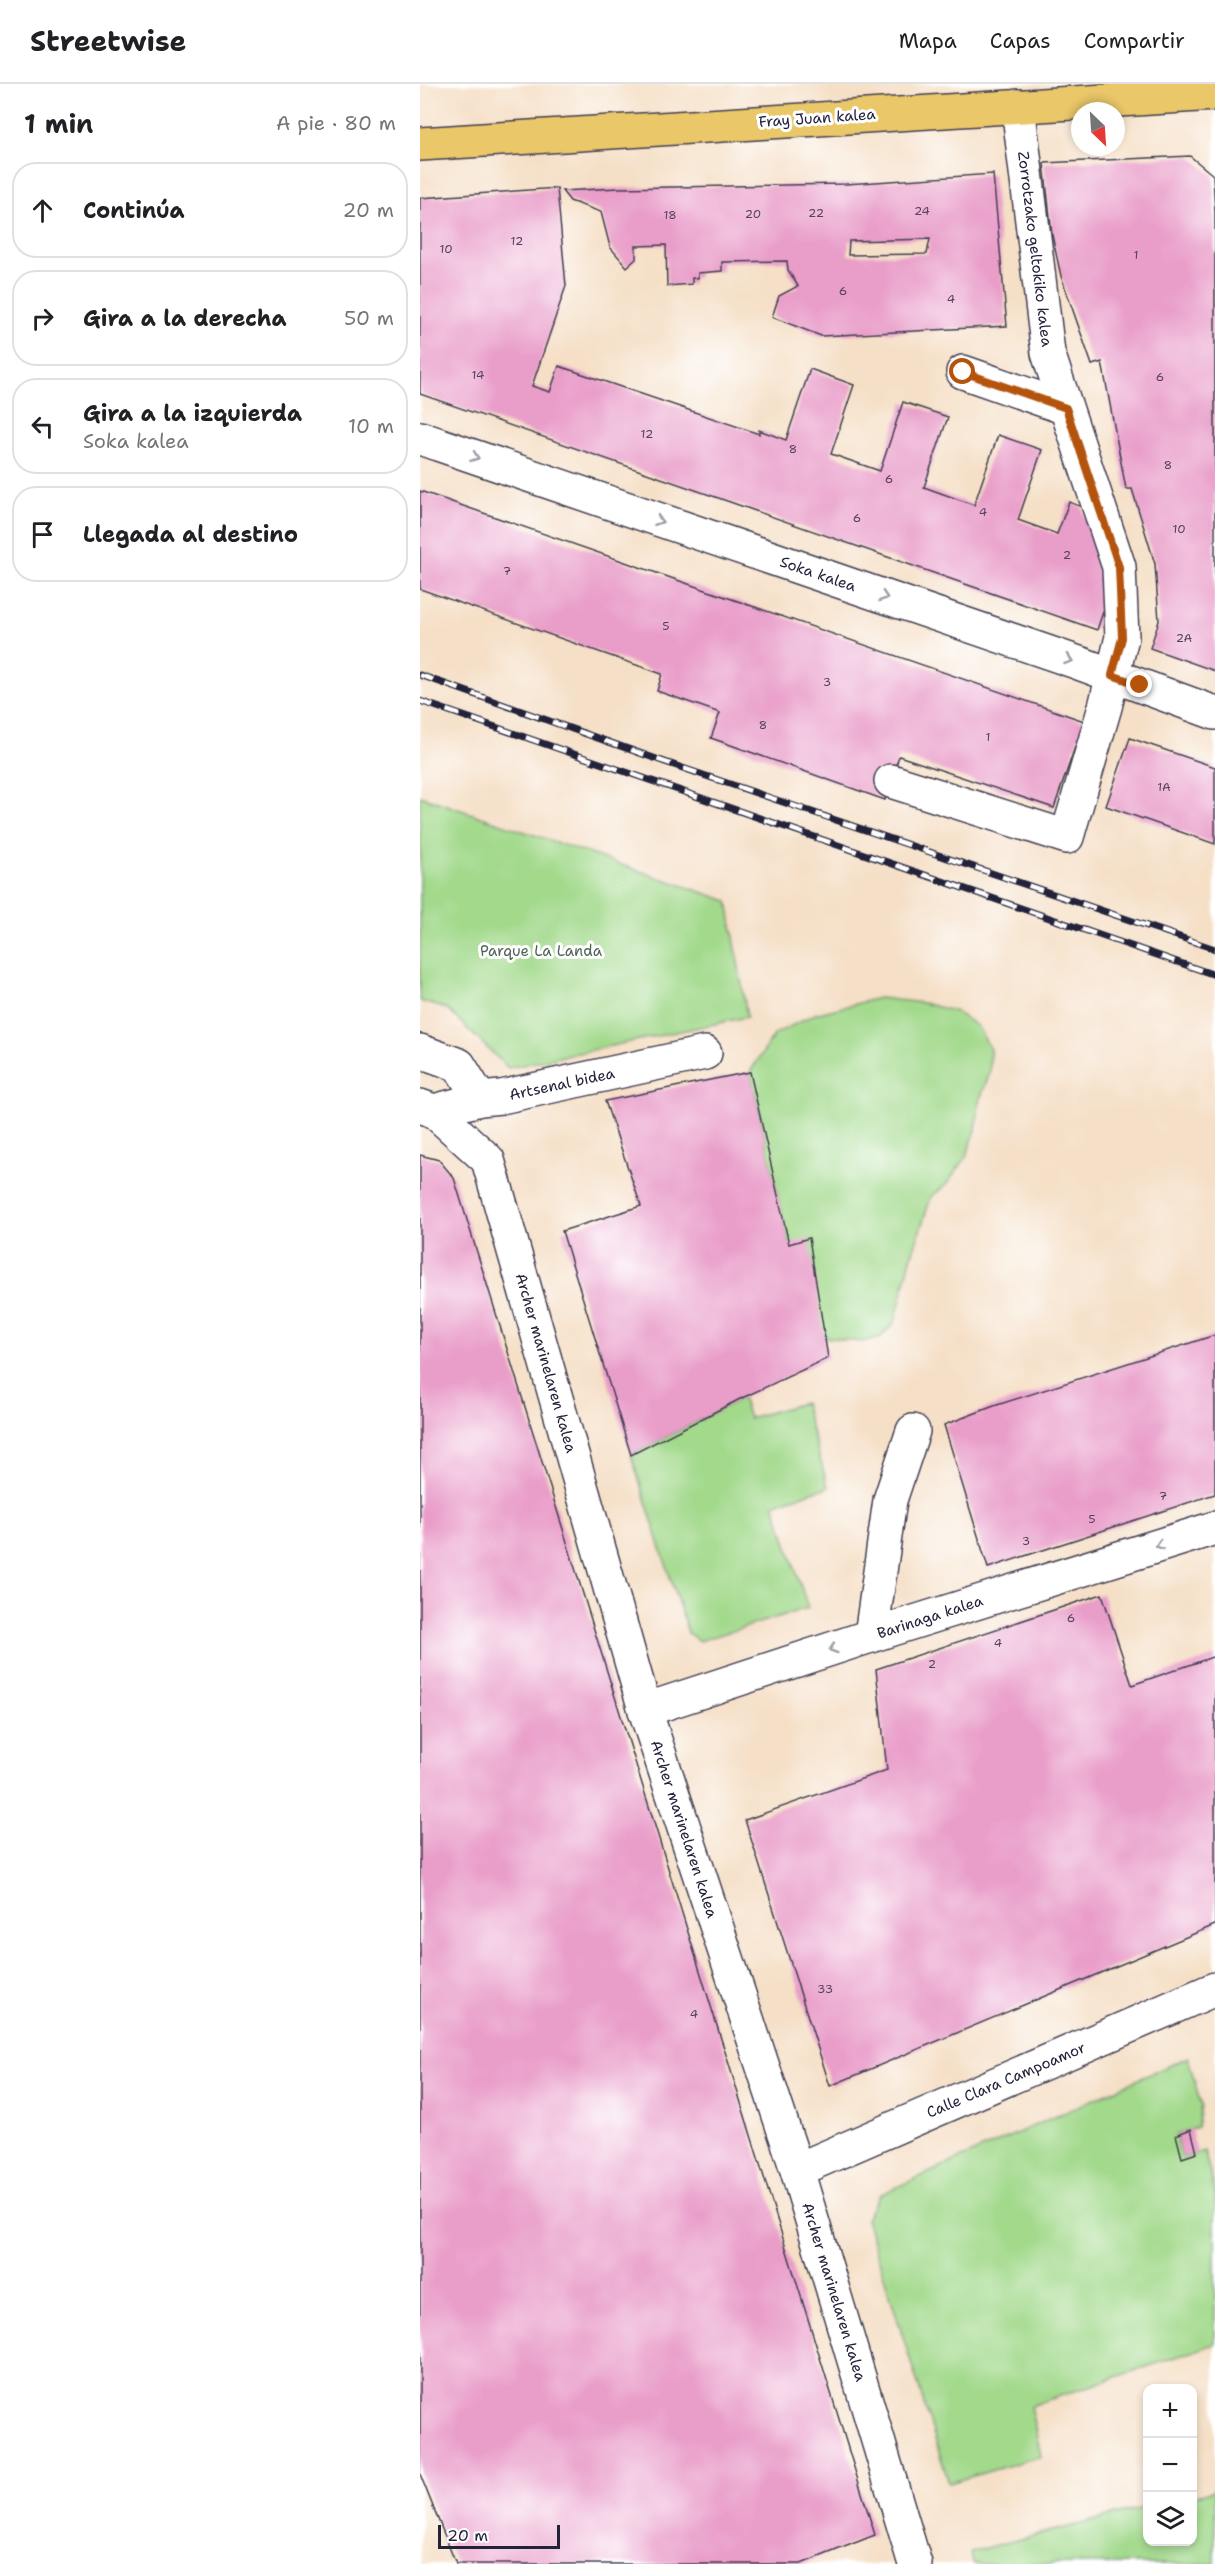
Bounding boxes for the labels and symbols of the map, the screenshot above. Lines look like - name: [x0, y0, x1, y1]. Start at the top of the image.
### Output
- north arrow: [1071, 102, 1125, 156]
- street label: Fray Juan kalea: [758, 104, 877, 132]
- street label: Zorrotzako geltokiko kalea: [1013, 150, 1057, 348]
- house number: 24: [914, 203, 930, 219]
- house number: 22: [808, 205, 824, 221]
- house number: 20: [745, 206, 761, 222]
- house number: 18: [663, 207, 677, 223]
- house number: 12: [511, 233, 523, 249]
- house number: 10: [439, 241, 453, 257]
- house number: 1: [1133, 247, 1139, 263]
- house number: 6: [839, 283, 847, 299]
- house number: 4: [947, 291, 955, 307]
- route start: [949, 358, 975, 384]
- house number: 14: [472, 367, 484, 383]
- house number: 6: [1156, 369, 1164, 385]
- house number: 12: [641, 426, 653, 442]
- house number: 8: [789, 441, 797, 457]
- one-way arrow: [469, 450, 480, 463]
- house number: 8: [1164, 457, 1172, 473]
- house number: 6: [885, 471, 893, 487]
- house number: 4: [979, 504, 987, 520]
- house number: 6: [853, 510, 861, 526]
- one-way arrow: [653, 513, 664, 526]
- house number: 10: [1172, 521, 1186, 537]
- house number: 2: [1063, 547, 1071, 563]
- street label: Soka kalea: [777, 552, 859, 597]
- house number: 7: [503, 563, 511, 579]
- one-way arrow: [878, 590, 889, 602]
- house number: 5: [662, 618, 670, 634]
- house number: 2A: [1176, 630, 1193, 646]
- one-way arrow: [1063, 652, 1073, 665]
- route end: [1126, 671, 1152, 697]
- house number: 3: [823, 674, 831, 690]
- house number: 8: [759, 717, 767, 733]
- house number: 1: [985, 729, 991, 745]
- house number: 1A: [1157, 779, 1171, 795]
- park label: Parque La Landa: [480, 941, 603, 961]
- street label: Artsenal bidea: [507, 1063, 617, 1105]
- street label: Archer marinelaren kalea: [511, 1271, 581, 1456]
- house number: 7: [1159, 1488, 1167, 1504]
- house number: 5: [1088, 1511, 1096, 1527]
- house number: 3: [1022, 1533, 1030, 1549]
- one-way arrow: [1154, 1538, 1165, 1550]
- street label: Barinaga kalea: [875, 1590, 986, 1643]
- house number: 6: [1067, 1610, 1075, 1626]
- house number: 4: [994, 1635, 1002, 1651]
- one-way arrow: [828, 1641, 839, 1654]
- house number: 2: [928, 1656, 936, 1672]
- street label: Archer marinelaren kalea: [646, 1738, 722, 1921]
- house number: 33: [817, 1981, 833, 1997]
- house number: 4: [690, 2006, 698, 2022]
- street label: Calle Clara Campoamor: [923, 2037, 1089, 2123]
- street label: Archer marinelaren kalea: [797, 2200, 871, 2384]
- scale bar: [438, 2522, 560, 2550]

